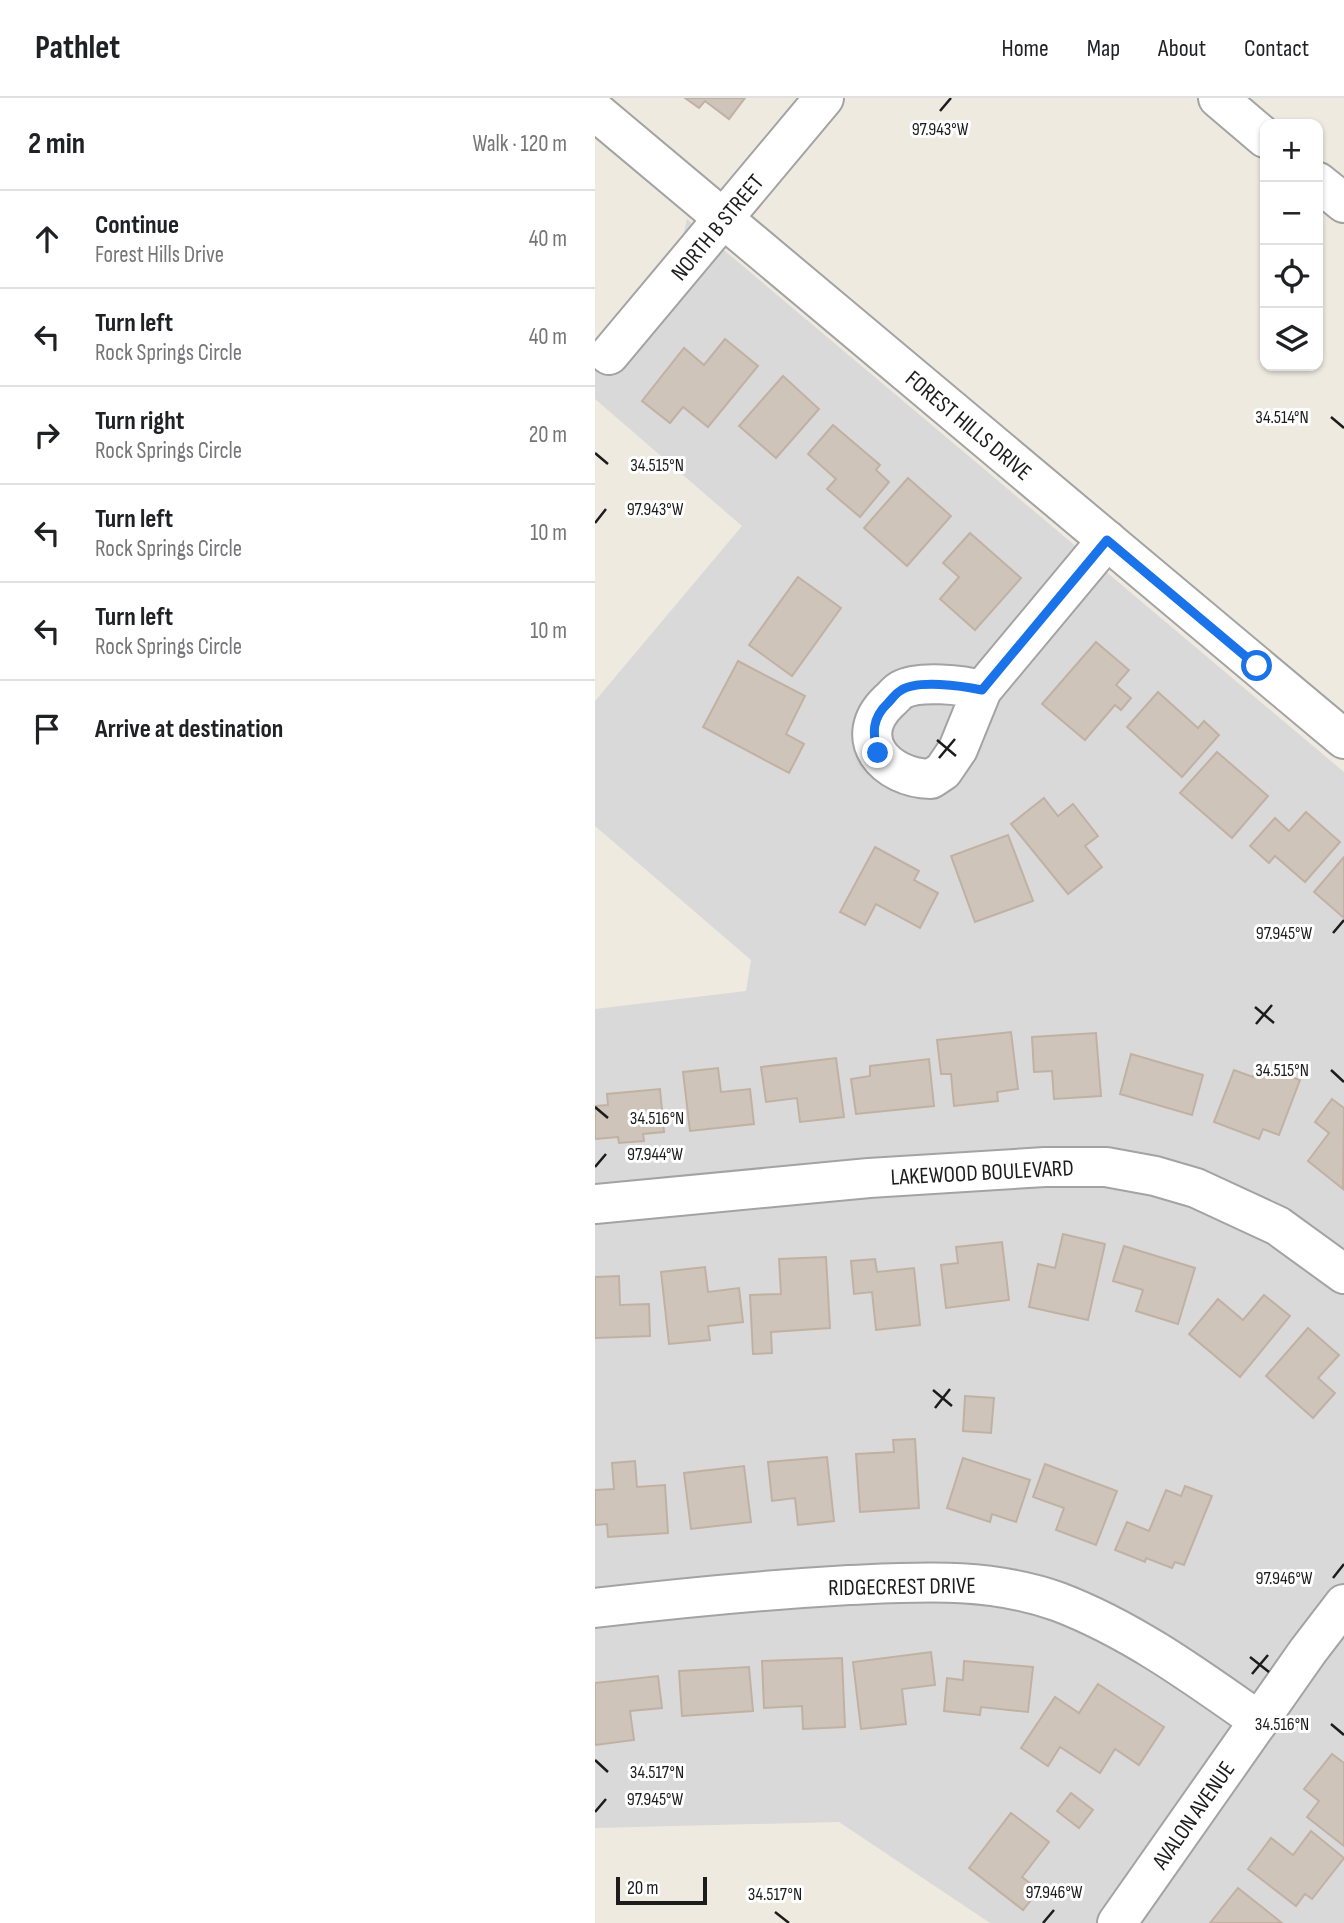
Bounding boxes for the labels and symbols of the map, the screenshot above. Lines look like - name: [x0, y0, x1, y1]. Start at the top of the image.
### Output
- text: 97.943°W: [912, 119, 969, 140]
- street label: NORTH B STREET: [665, 169, 770, 286]
- street label: FOREST HILLS DRIVE: [900, 365, 1037, 487]
- text: 34.514°N: [1255, 407, 1309, 428]
- text: 34.515°N: [630, 455, 684, 476]
- text: 97.943°W: [627, 499, 684, 520]
- route start: [1241, 650, 1272, 681]
- route end: [862, 737, 893, 768]
- text: 97.945°W: [1256, 923, 1312, 944]
- text: 34.515°N: [1255, 1060, 1309, 1081]
- text: 34.516°N: [630, 1108, 684, 1129]
- text: 97.944°W: [627, 1144, 683, 1165]
- street label: LAKEWOOD BOULEVARD: [890, 1154, 1074, 1192]
- text: 97.946°W: [1255, 1568, 1313, 1589]
- street label: RIDGECREST DRIVE: [828, 1572, 976, 1602]
- text: 34.516°N: [1255, 1714, 1309, 1735]
- street label: AVALON AVENUE: [1146, 1756, 1241, 1876]
- text: 34.517°N: [630, 1762, 684, 1783]
- text: 97.945°W: [627, 1789, 683, 1810]
- scale bar: [616, 1874, 707, 1906]
- text: 97.946°W: [1025, 1882, 1083, 1903]
- text: 34.517°N: [748, 1884, 802, 1905]

